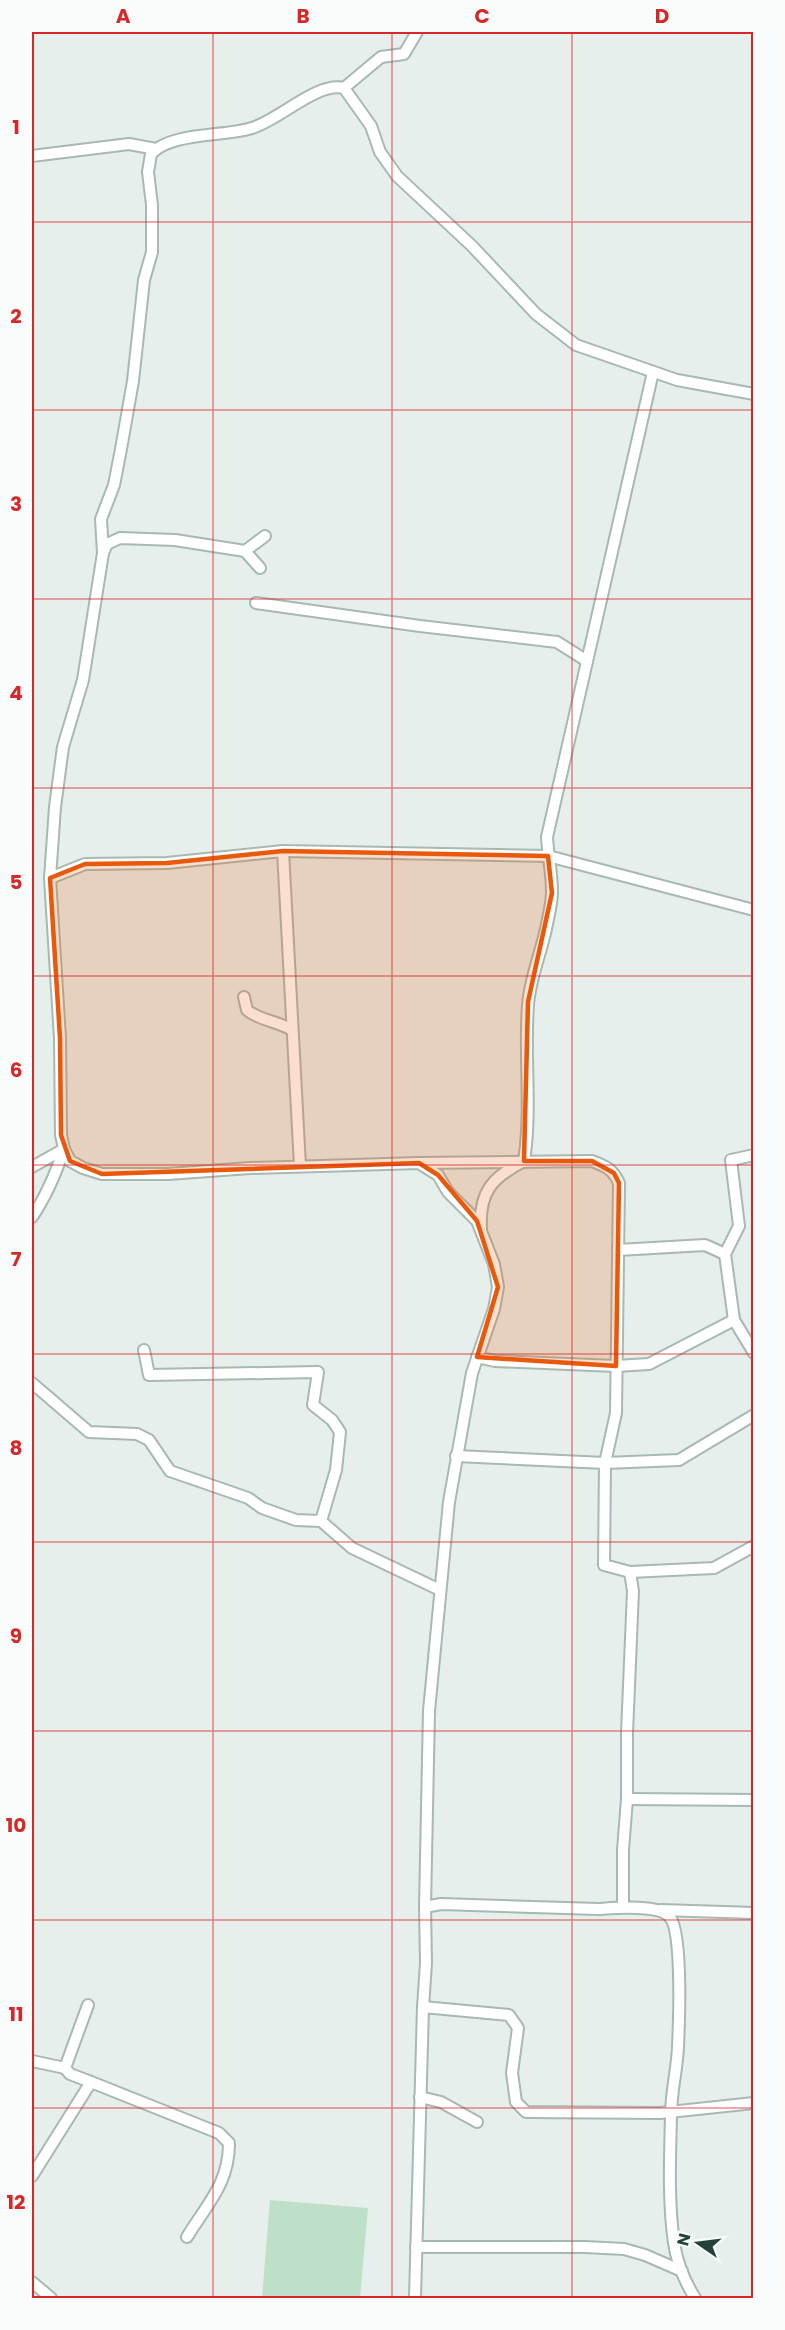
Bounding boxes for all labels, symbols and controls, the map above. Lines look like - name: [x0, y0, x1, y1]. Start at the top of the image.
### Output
- text: A: [116, 2, 131, 30]
- text: B: [296, 2, 310, 30]
- text: C: [474, 2, 490, 30]
- text: D: [655, 2, 669, 30]
- text: 1: [12, 113, 20, 141]
- text: 2: [10, 302, 22, 330]
- text: 3: [10, 490, 22, 518]
- text: 4: [9, 679, 23, 707]
- text: 5: [10, 868, 23, 896]
- text: 6: [10, 1056, 22, 1084]
- text: 7: [11, 1245, 22, 1273]
- text: 8: [10, 1434, 22, 1462]
- text: 9: [10, 1622, 22, 1650]
- text: 10: [6, 1811, 26, 1839]
- text: 11: [8, 2000, 24, 2028]
- text: 12: [7, 2188, 25, 2216]
- north arrow: [668, 2213, 728, 2273]
- text: N: [671, 2231, 697, 2248]

